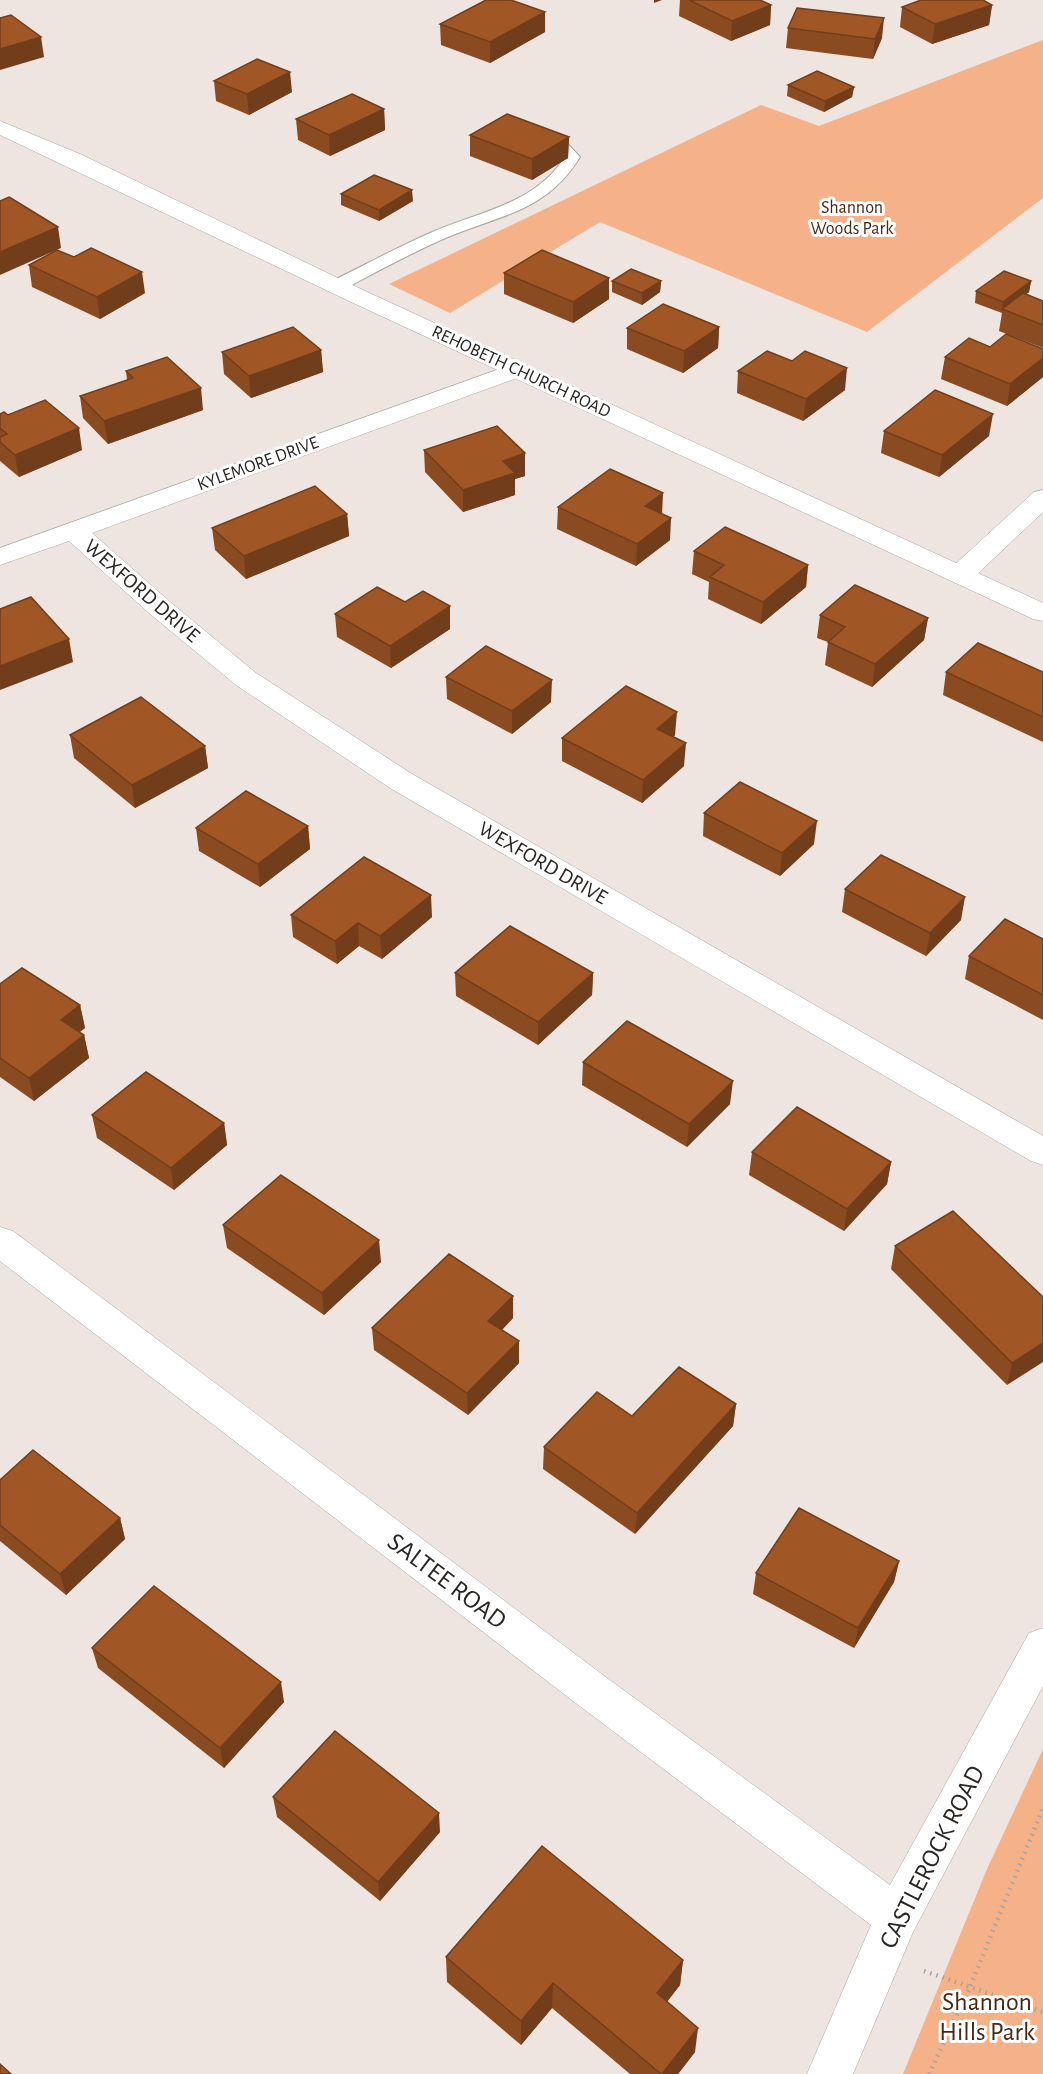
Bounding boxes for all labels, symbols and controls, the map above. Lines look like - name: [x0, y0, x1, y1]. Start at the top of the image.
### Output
- park label: Shannon Woods Park: [811, 199, 894, 238]
- street label: REHOBETH CHURCH ROAD: [429, 323, 613, 421]
- street label: KYLEMORE DRIVE: [195, 434, 321, 494]
- street label: WEXFORD DRIVE: [80, 536, 204, 646]
- street label: WEXFORD DRIVE: [475, 818, 611, 908]
- street label: SALTEE ROAD: [383, 1528, 511, 1634]
- street label: CASTLEROCK ROAD: [875, 1761, 989, 1953]
- park label: Shannon Hills Park: [939, 1989, 1035, 2045]

